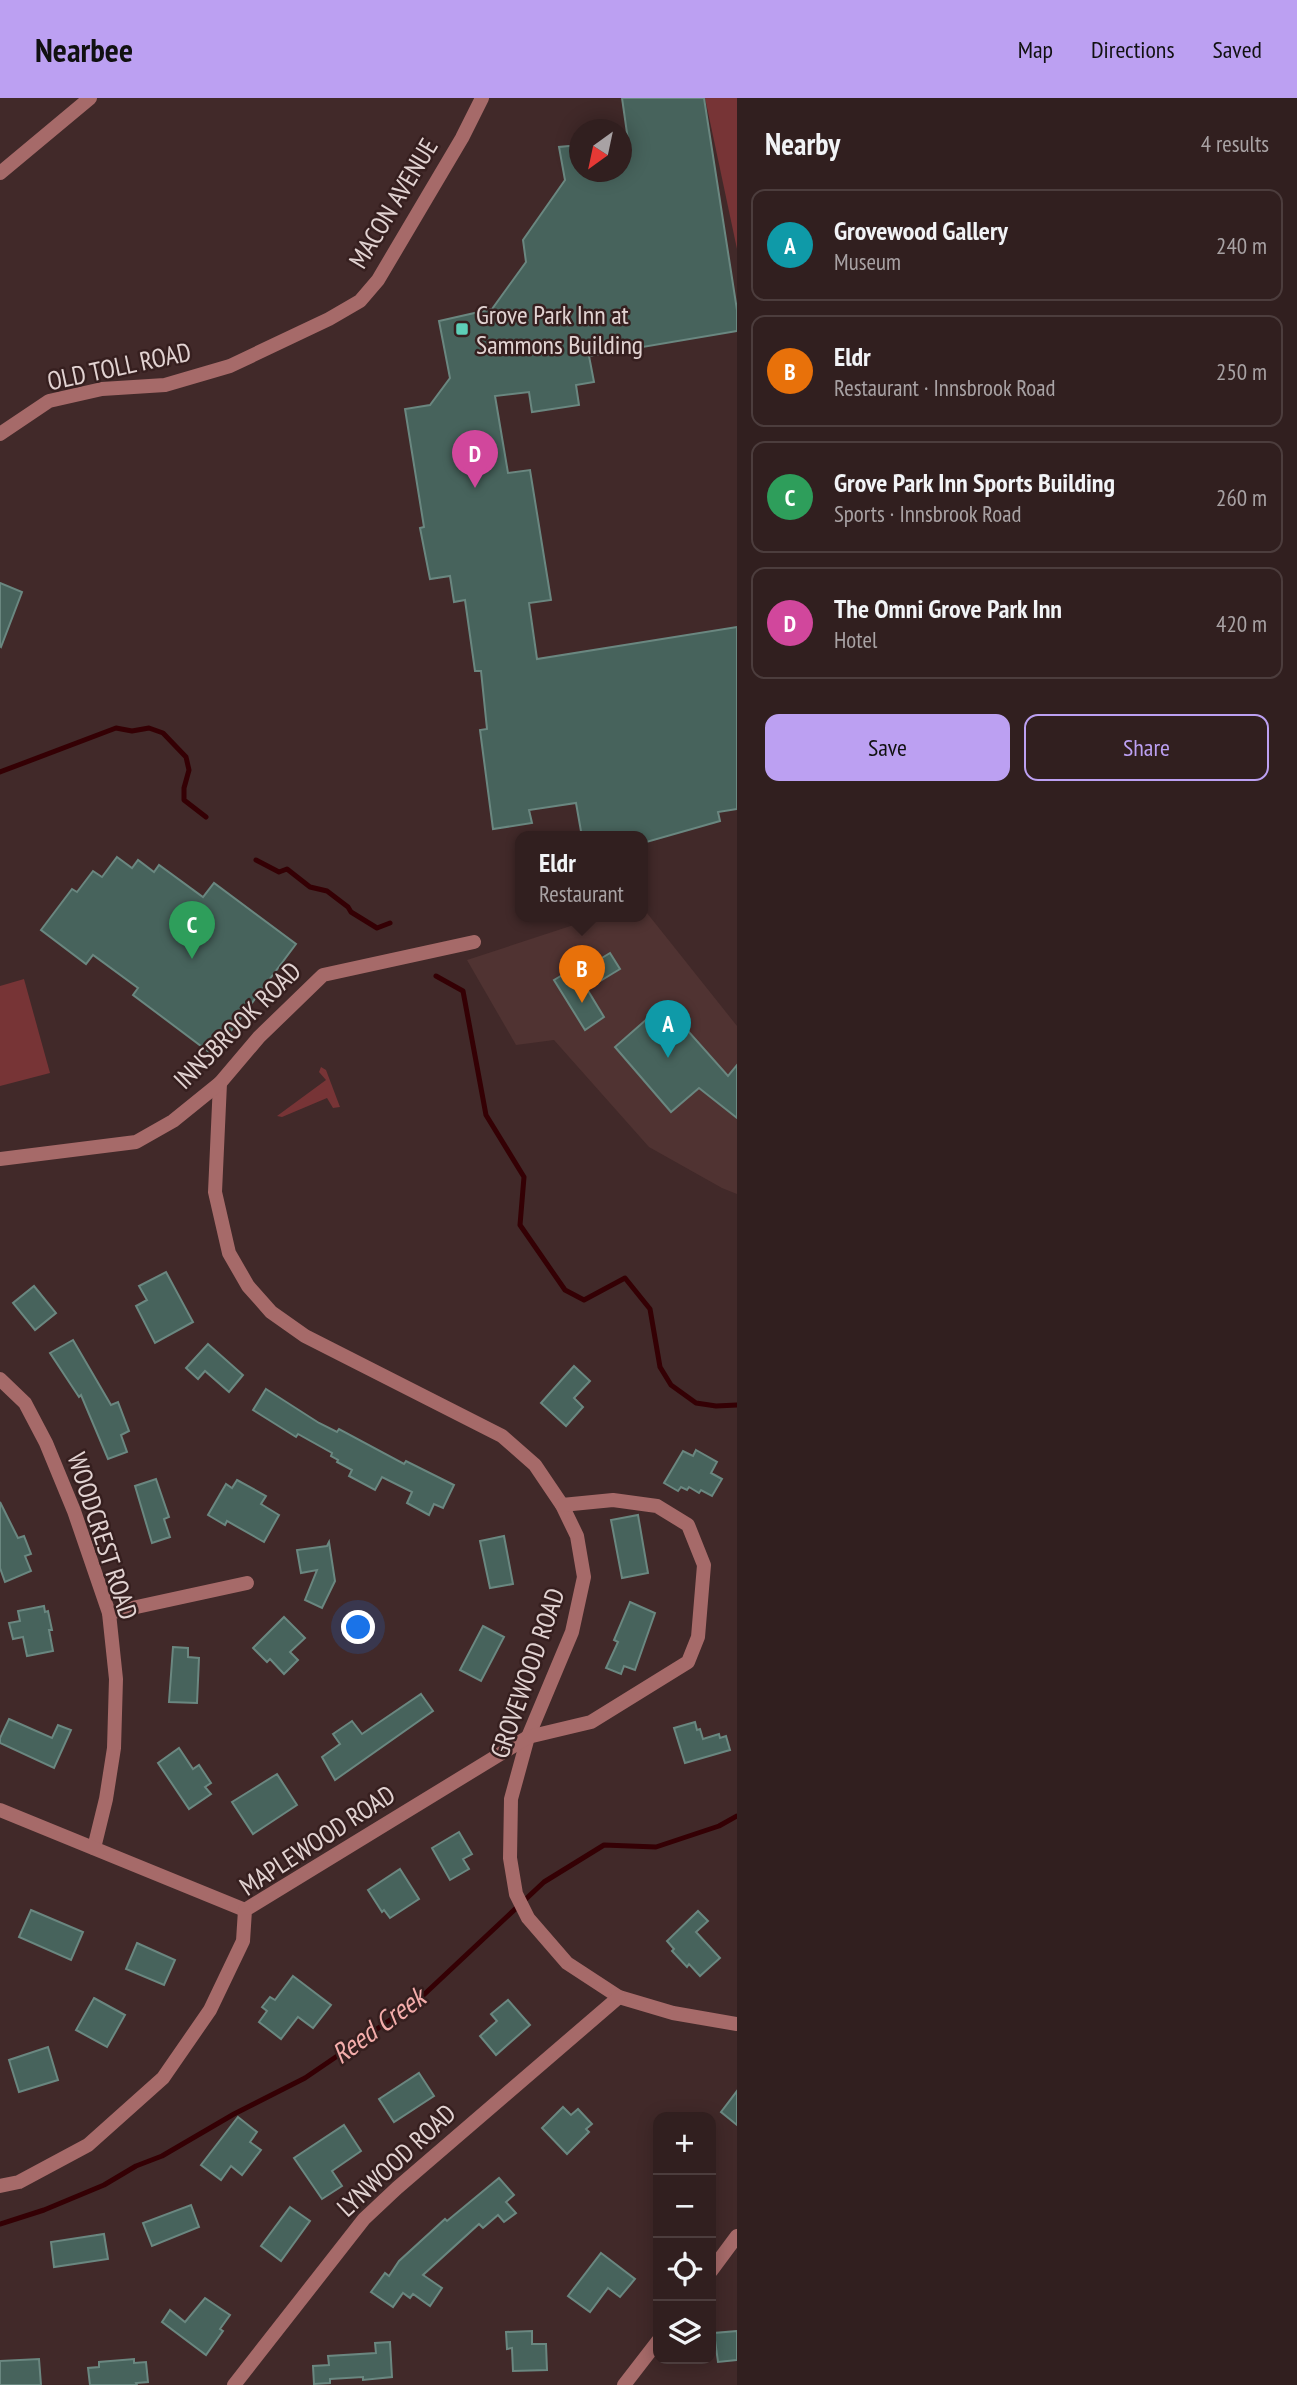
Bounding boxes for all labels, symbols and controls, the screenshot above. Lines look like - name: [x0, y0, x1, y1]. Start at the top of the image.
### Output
- text: Nearbee: [35, 28, 133, 71]
- text: Map: [1018, 34, 1053, 65]
- text: Directions: [1091, 34, 1175, 65]
- text: Saved: [1213, 34, 1262, 65]
- north arrow: [569, 119, 632, 182]
- text: Nearby: [765, 124, 840, 163]
- text: 4 results: [1201, 129, 1269, 158]
- street label: MACON AVENUE: [341, 132, 445, 274]
- text: Grovewood Gallery: [834, 214, 1008, 247]
- text: A: [784, 231, 796, 260]
- text: 240 m: [1216, 231, 1267, 260]
- text: Museum: [834, 247, 901, 276]
- place label: Grove Park Inn at Sammons Building: [476, 298, 643, 361]
- marker: Grove Park Inn at Sammons Building: [454, 321, 470, 337]
- street label: OLD TOLL ROAD: [44, 335, 194, 397]
- text: Eldr: [834, 340, 871, 373]
- text: B: [784, 357, 796, 386]
- text: 250 m: [1216, 357, 1267, 386]
- text: Restaurant · Innsbrook Road: [834, 373, 1055, 402]
- pin: D: [452, 430, 498, 488]
- text: Grove Park Inn Sports Building: [834, 466, 1115, 499]
- text: C: [785, 483, 795, 512]
- text: 260 m: [1216, 483, 1267, 512]
- text: Sports · Innsbrook Road: [834, 499, 1021, 528]
- text: The Omni Grove Park Inn: [834, 592, 1062, 625]
- text: D: [784, 609, 796, 638]
- text: 420 m: [1216, 609, 1267, 638]
- text: Hotel: [834, 625, 877, 654]
- button: Save: [765, 714, 1010, 781]
- button: Share: [1024, 714, 1269, 781]
- popup: [515, 831, 648, 922]
- text: Eldr: [539, 846, 576, 879]
- text: Restaurant: [539, 879, 624, 908]
- pin: C: [169, 901, 215, 959]
- pin: B: [559, 945, 605, 1003]
- street label: INNSBROOK ROAD: [166, 954, 308, 1096]
- pin: A: [645, 1000, 691, 1058]
- street label: WOODCREST ROAD: [60, 1448, 146, 1624]
- street label: GROVEWOOD ROAD: [482, 1584, 572, 1762]
- your location: [341, 1610, 375, 1644]
- street label: MAPLEWOOD ROAD: [233, 1777, 401, 1903]
- water label: Reed Creek: [324, 1977, 435, 2071]
- street label: LYNWOOD ROAD: [330, 2097, 462, 2223]
- map controls: [653, 2112, 716, 2364]
- button: +: [653, 2112, 716, 2175]
- button: −: [653, 2175, 716, 2238]
- button: locate: [653, 2238, 716, 2301]
- button: layers: [653, 2301, 716, 2364]

